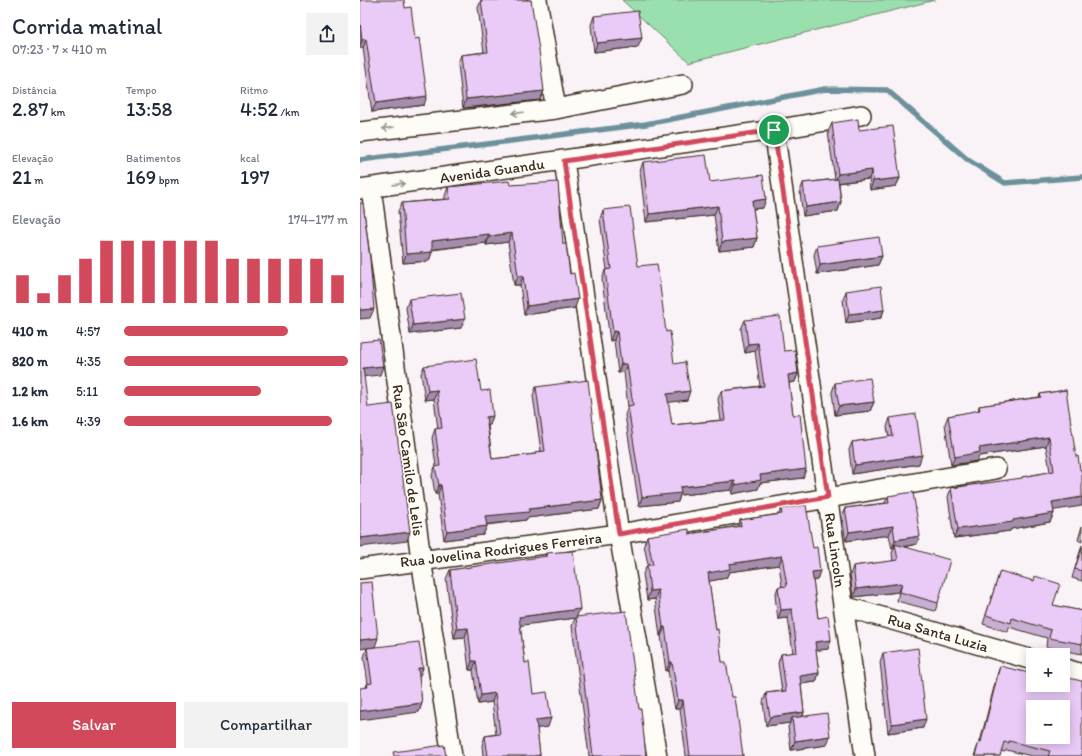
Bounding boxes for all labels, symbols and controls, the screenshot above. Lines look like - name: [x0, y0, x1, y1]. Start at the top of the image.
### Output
- text: Corrida matinal: [12, 13, 162, 40]
- button: share: [306, 13, 348, 55]
- text: 07:23 · 7 × 410 m: [12, 42, 107, 57]
- text: Distância: [12, 84, 57, 97]
- text: Tempo: [126, 84, 157, 97]
- text: Ritmo: [240, 84, 268, 97]
- text: 2.87: [12, 97, 48, 121]
- text: 13:58: [126, 97, 173, 121]
- text: 4:52: [240, 97, 278, 121]
- text: km: [48, 106, 65, 119]
- text: /km: [278, 106, 300, 119]
- one-way arrow: [511, 109, 524, 116]
- pin: [757, 113, 791, 147]
- icon: arrive: [763, 119, 785, 141]
- one-way arrow: [382, 124, 395, 132]
- text: Elevação: [12, 152, 53, 165]
- text: Batimentos: [126, 152, 181, 165]
- text: kcal: [240, 152, 260, 165]
- street label: Avenida Guandu: [439, 155, 546, 187]
- text: 21: [12, 165, 32, 189]
- text: 169: [126, 165, 156, 189]
- text: 197: [240, 165, 270, 189]
- text: m: [32, 174, 44, 187]
- text: bpm: [156, 174, 179, 187]
- one-way arrow: [392, 180, 405, 188]
- text: Elevação: [12, 212, 61, 227]
- text: 174–177 m: [288, 212, 348, 227]
- text: 410 m: [12, 324, 48, 339]
- text: 4:57: [76, 324, 100, 339]
- text: 820 m: [12, 354, 48, 369]
- text: 4:35: [76, 354, 101, 369]
- street label: Rua São Camilo de Lelis: [388, 383, 428, 537]
- text: 1.2 km: [12, 384, 48, 399]
- text: 5:11: [76, 384, 98, 399]
- text: 1.6 km: [12, 414, 48, 429]
- text: 4:39: [76, 414, 101, 429]
- street label: Rua Lincoln: [821, 512, 849, 589]
- street label: Rua Jovelina Rodrigues Ferreira: [399, 529, 603, 571]
- street label: Rua Santa Luzia: [886, 610, 991, 656]
- map controls: [1026, 648, 1070, 744]
- button: +: [1026, 648, 1070, 692]
- button: −: [1026, 700, 1070, 744]
- button: Salvar: [12, 702, 176, 748]
- button: Compartilhar: [184, 702, 348, 748]

